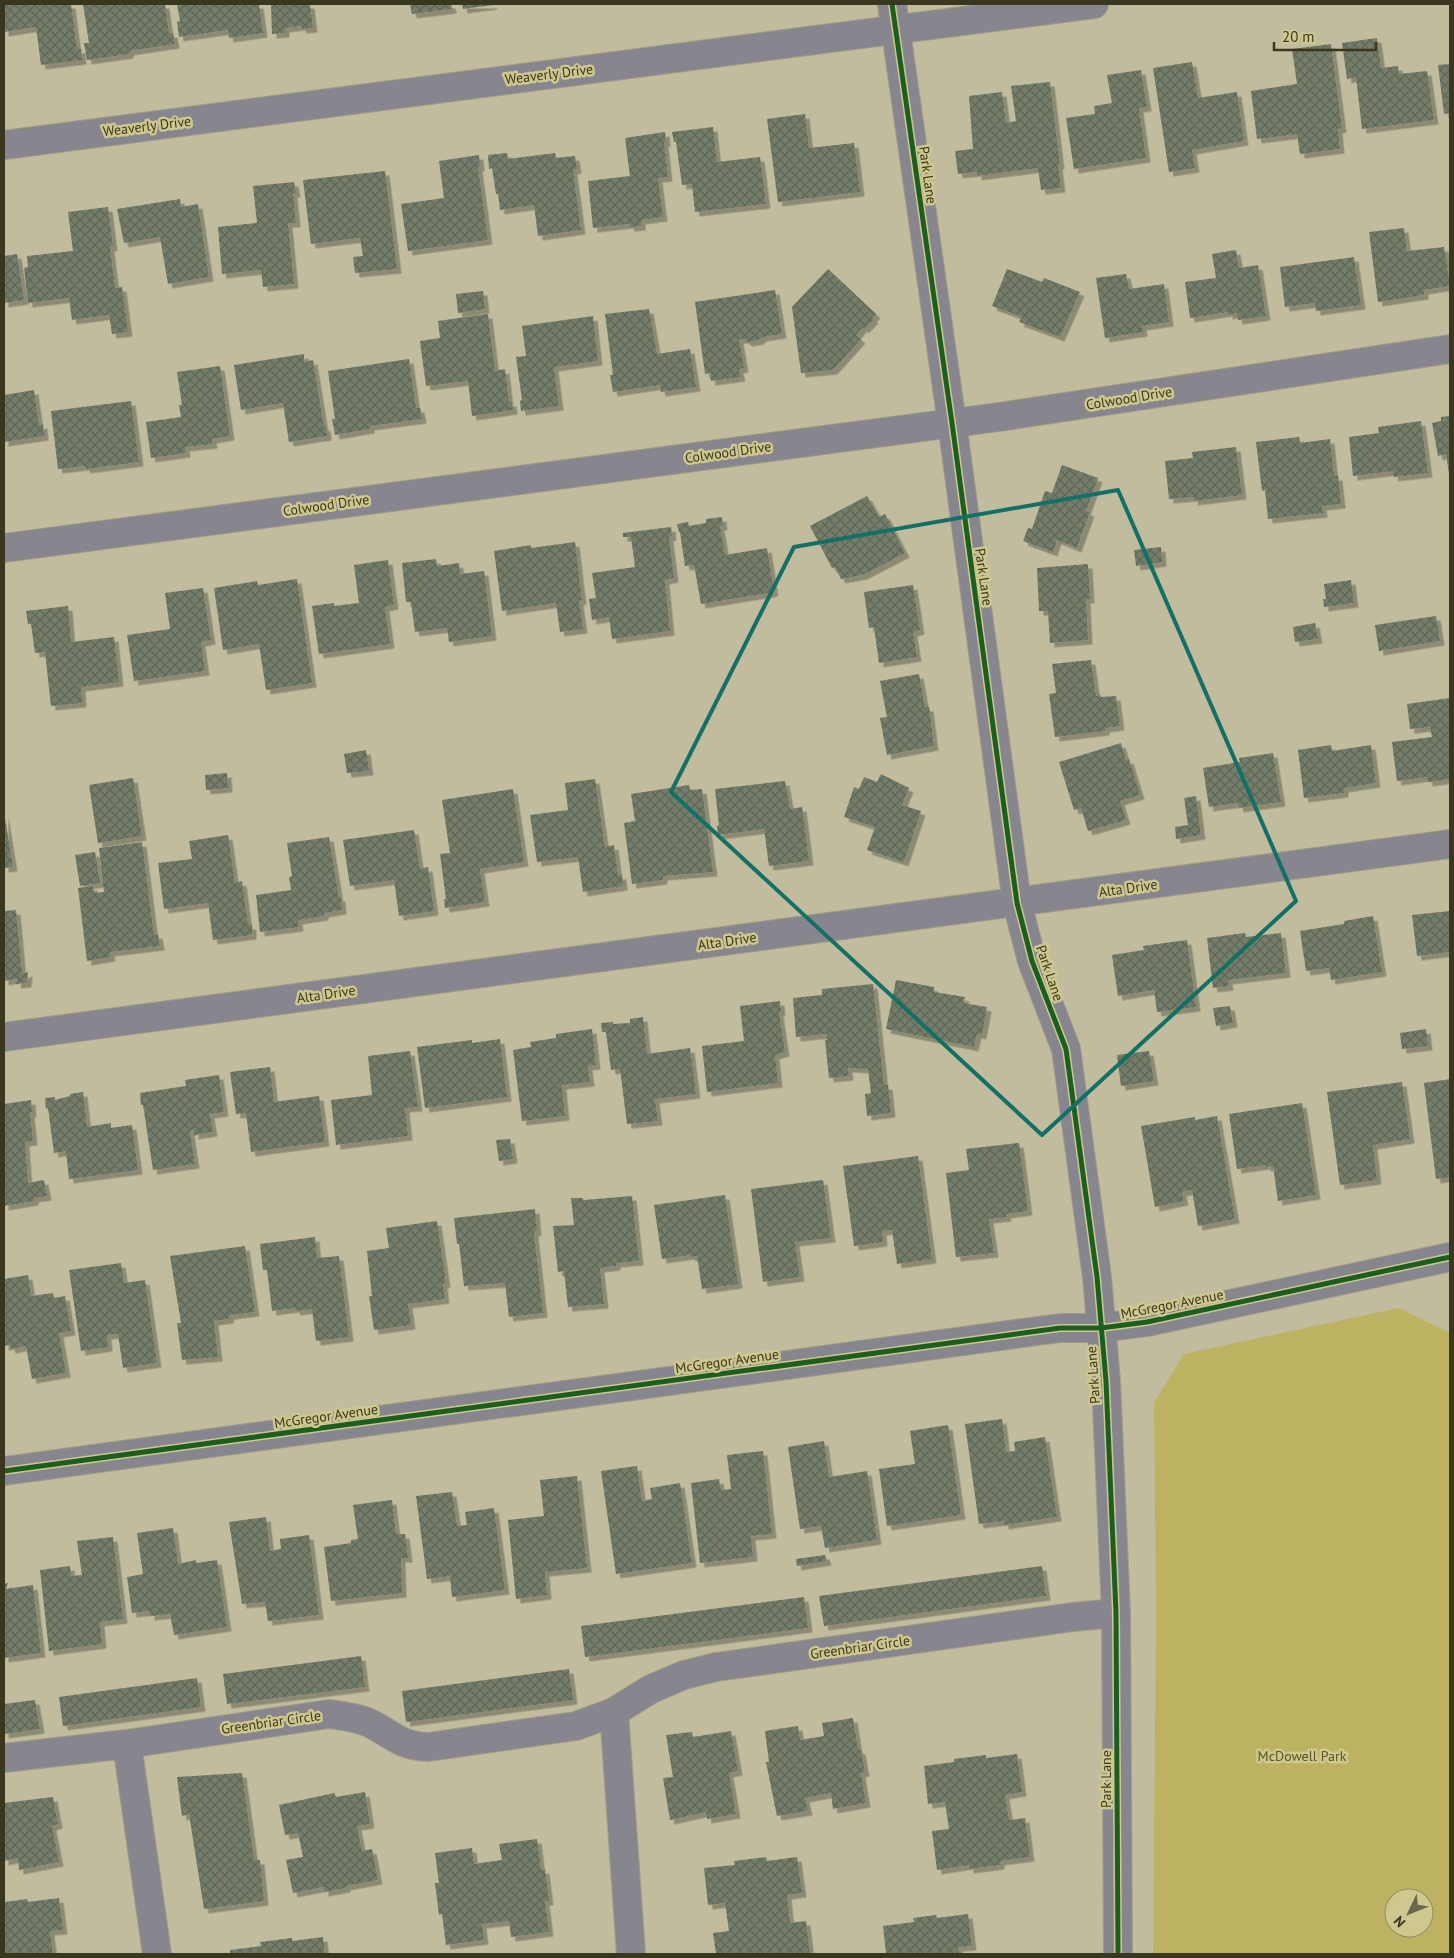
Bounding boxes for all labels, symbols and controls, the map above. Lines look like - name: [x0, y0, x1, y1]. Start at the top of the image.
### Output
- scale bar: [1274, 20, 1376, 52]
- text: 20 m: [1282, 27, 1315, 46]
- street label: Weaverly Drive: [504, 60, 594, 88]
- street label: Weaverly Drive: [102, 112, 192, 140]
- street label: Park Lane: [915, 145, 941, 205]
- street label: Colwood Drive: [1085, 382, 1173, 414]
- street label: Colwood Drive: [684, 437, 772, 467]
- street label: Colwood Drive: [282, 490, 370, 520]
- street label: Park Lane: [971, 547, 997, 607]
- street label: Alta Drive: [1097, 875, 1159, 901]
- street label: Alta Drive: [696, 928, 758, 954]
- street label: Park Lane: [1032, 943, 1068, 1003]
- street label: Alta Drive: [295, 981, 357, 1007]
- street label: McGregor Avenue: [1119, 1285, 1225, 1323]
- street label: McGregor Avenue: [674, 1345, 780, 1377]
- street label: Park Lane: [1082, 1346, 1104, 1404]
- street label: McGregor Avenue: [273, 1400, 379, 1432]
- street label: Greenbriar Circle: [809, 1631, 911, 1663]
- street label: Greenbriar Circle: [220, 1706, 322, 1738]
- park label: McDowell Park: [1258, 1747, 1347, 1765]
- street label: Park Lane: [1097, 1750, 1115, 1808]
- north arrow: [1384, 1888, 1434, 1938]
- text: N: [1390, 1912, 1409, 1931]

